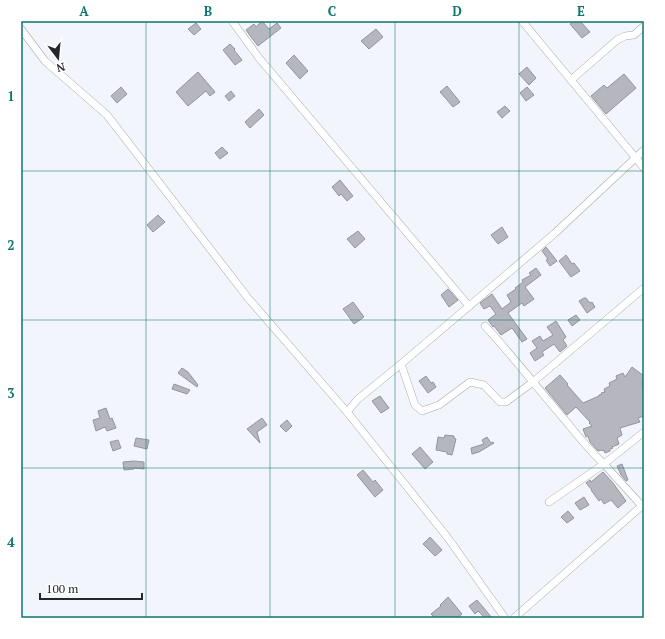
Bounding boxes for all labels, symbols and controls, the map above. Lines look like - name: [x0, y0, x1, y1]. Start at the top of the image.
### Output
- text: A: [79, 2, 89, 20]
- text: B: [204, 2, 212, 20]
- text: C: [328, 2, 336, 20]
- text: D: [452, 2, 462, 20]
- text: E: [577, 2, 585, 20]
- north arrow: [38, 38, 78, 78]
- text: N: [54, 60, 67, 76]
- text: 1: [7, 87, 15, 105]
- text: 2: [7, 236, 15, 254]
- text: 3: [7, 384, 15, 402]
- text: 4: [7, 533, 15, 551]
- scale bar: [40, 575, 142, 601]
- text: 100 m: [46, 581, 79, 596]

